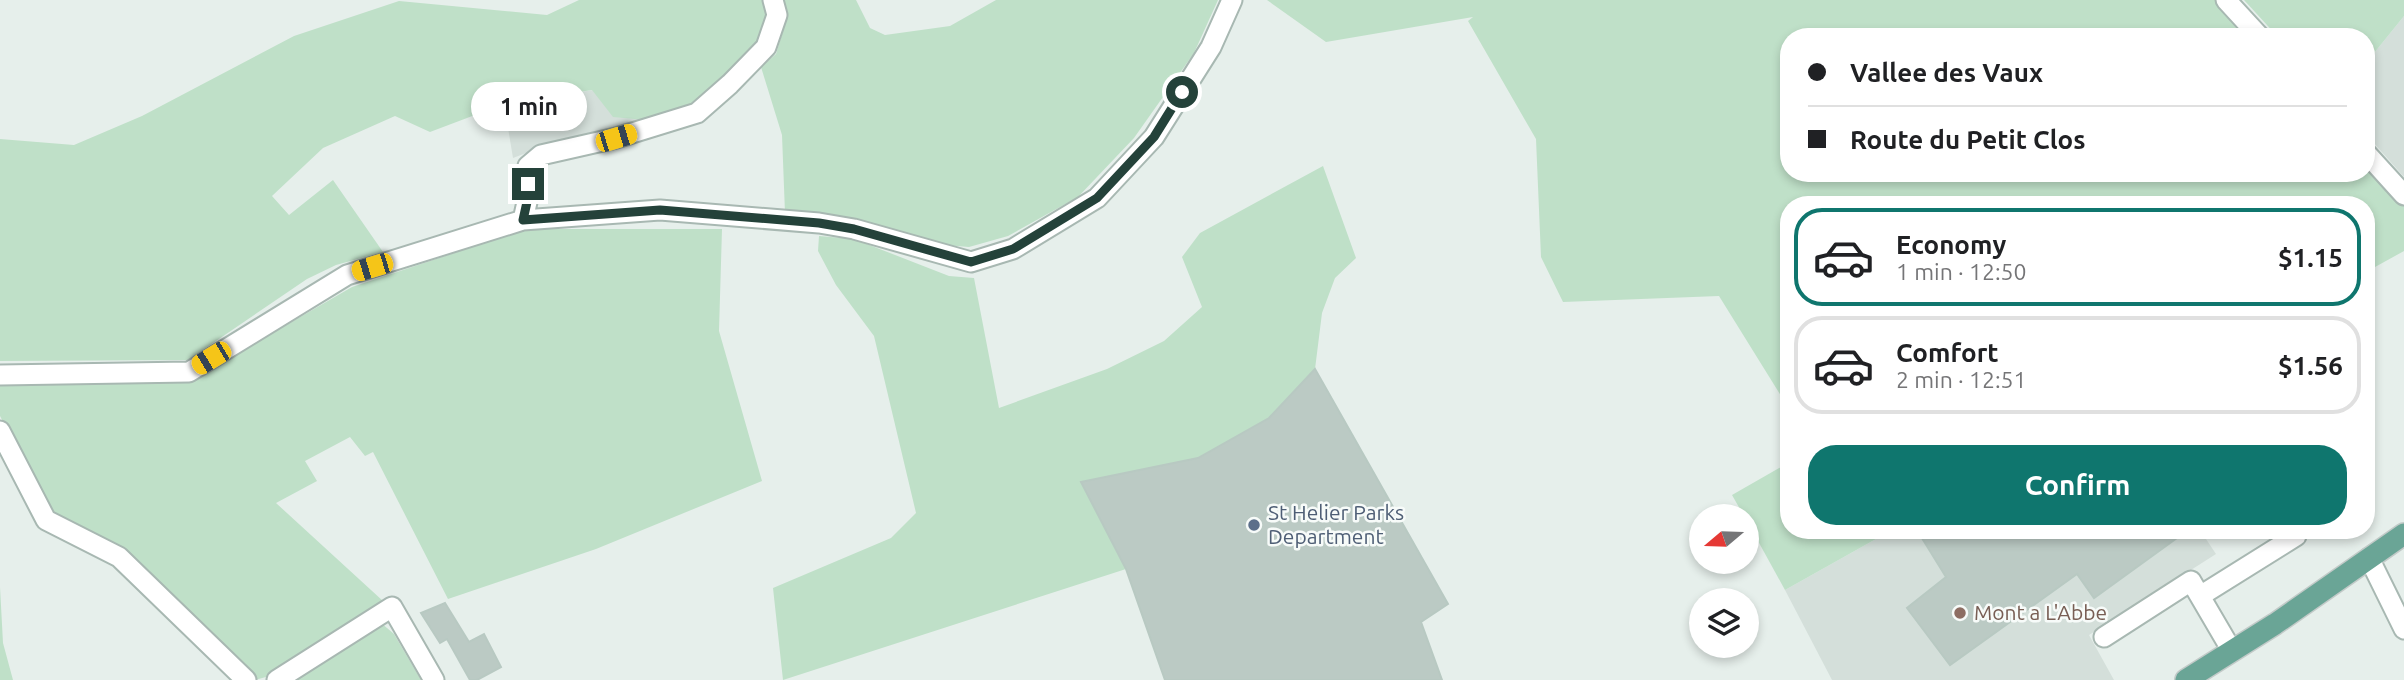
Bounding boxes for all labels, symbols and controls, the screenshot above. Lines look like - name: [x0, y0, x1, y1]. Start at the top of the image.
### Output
- text: Vallee des Vaux: [1850, 58, 2043, 87]
- route start: [1166, 76, 1198, 108]
- callout: 1 min: [470, 82, 586, 132]
- text: 1 min: [500, 94, 558, 119]
- car: [593, 122, 640, 154]
- text: Route du Petit Clos: [1850, 125, 2086, 154]
- route end: [512, 168, 544, 200]
- icon: car: [1812, 226, 1875, 289]
- text: Economy: [1896, 230, 2006, 259]
- text: $1.15: [2278, 243, 2343, 272]
- car: [349, 251, 396, 283]
- text: 1 min · 12:50: [1896, 259, 2027, 284]
- icon: car: [1812, 334, 1875, 397]
- car: [188, 338, 235, 378]
- text: Comfort: [1896, 338, 1999, 367]
- text: $1.56: [2278, 351, 2343, 380]
- text: 2 min · 12:51: [1896, 367, 2027, 392]
- button: Confirm: [1808, 445, 2347, 525]
- place label: St Helier Parks Department: [1268, 500, 1404, 548]
- north arrow: [1689, 504, 1759, 574]
- map controls: [1689, 504, 1759, 658]
- marker: St Helier Parks Department: [1246, 517, 1262, 533]
- button: layers: [1689, 588, 1759, 658]
- place label: Mont a L'Abbe: [1974, 600, 2107, 624]
- marker: Mont a L'Abbe: [1952, 605, 1968, 621]

